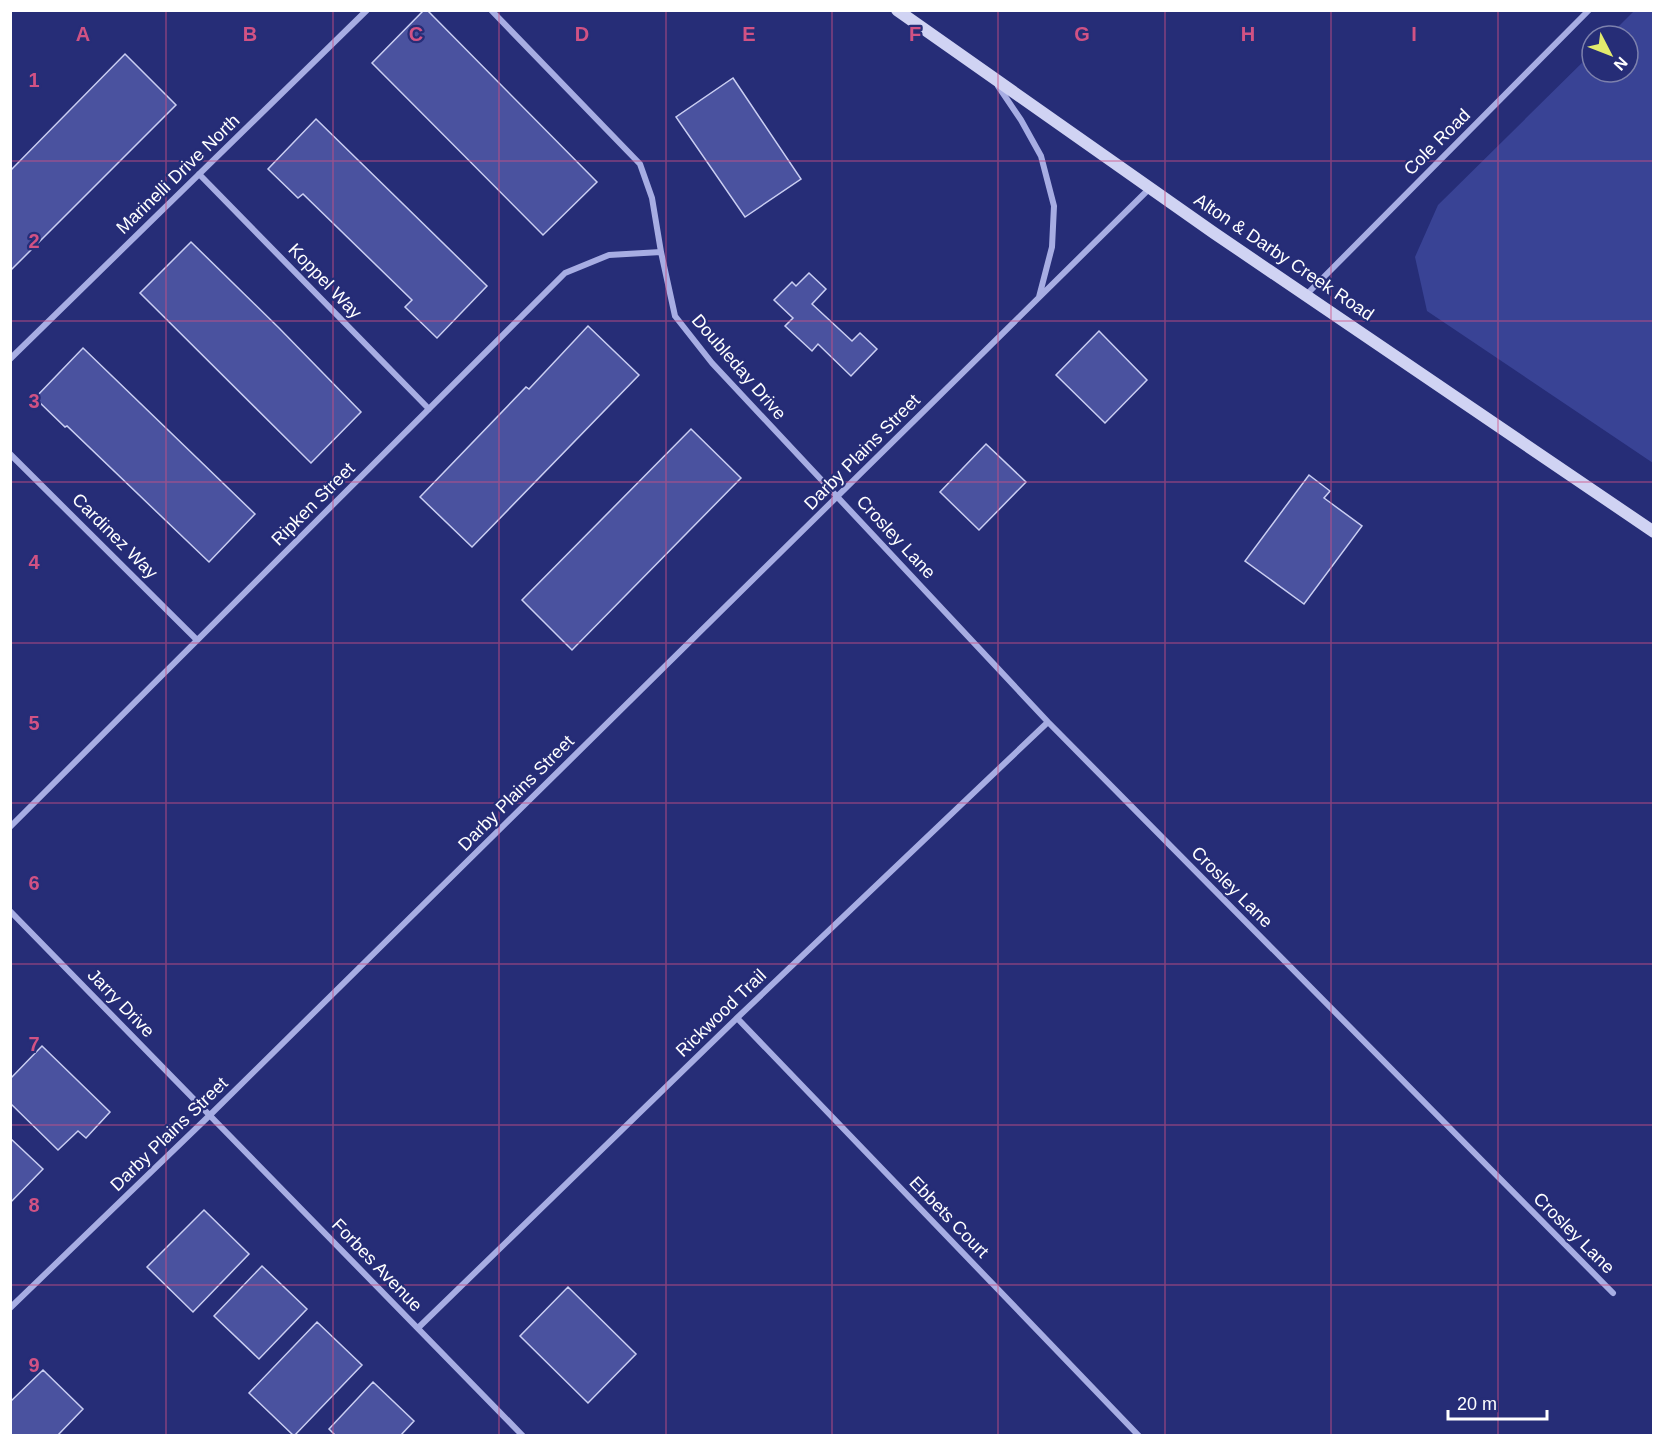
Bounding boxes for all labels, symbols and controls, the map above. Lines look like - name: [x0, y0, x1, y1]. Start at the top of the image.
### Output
- text: A: [76, 23, 90, 45]
- text: B: [243, 23, 257, 45]
- text: C: [409, 23, 423, 45]
- text: D: [575, 23, 589, 45]
- text: E: [742, 23, 756, 45]
- text: F: [909, 23, 921, 45]
- text: G: [1074, 23, 1090, 45]
- text: H: [1241, 23, 1255, 45]
- text: I: [1411, 23, 1417, 45]
- north arrow: [1580, 24, 1640, 84]
- text: N: [1611, 54, 1631, 74]
- text: 1: [28, 69, 40, 91]
- street label: Cole Road: [1400, 105, 1474, 179]
- street label: Marinelli Drive North: [112, 110, 244, 238]
- street label: Alton & Darby Creek Road: [1190, 189, 1378, 325]
- text: 2: [28, 230, 40, 252]
- street label: Koppel Way: [284, 239, 366, 323]
- street label: Doubleday Drive: [688, 310, 790, 424]
- text: 3: [28, 390, 40, 412]
- street label: Darby Plains Street: [800, 390, 924, 514]
- street label: Ripken Street: [267, 458, 359, 550]
- street label: Cardinez Way: [68, 489, 162, 583]
- street label: Crosley Lane: [853, 491, 939, 583]
- text: 4: [28, 551, 40, 573]
- text: 5: [28, 712, 40, 734]
- street label: Darby Plains Street: [454, 731, 578, 855]
- street label: Crosley Lane: [1187, 842, 1277, 932]
- text: 6: [28, 872, 40, 894]
- street label: Jarry Drive: [84, 965, 158, 1041]
- street label: Rickwood Trail: [672, 965, 770, 1061]
- text: 7: [28, 1033, 40, 1055]
- street label: Darby Plains Street: [106, 1073, 232, 1195]
- street label: Ebbets Court: [905, 1172, 993, 1262]
- street label: Crosley Lane: [1529, 1188, 1619, 1278]
- text: 8: [28, 1194, 40, 1216]
- street label: Forbes Avenue: [328, 1215, 426, 1315]
- text: 9: [28, 1354, 40, 1376]
- scale bar: [1448, 1383, 1547, 1421]
- text: 20 m: [1457, 1394, 1497, 1414]

